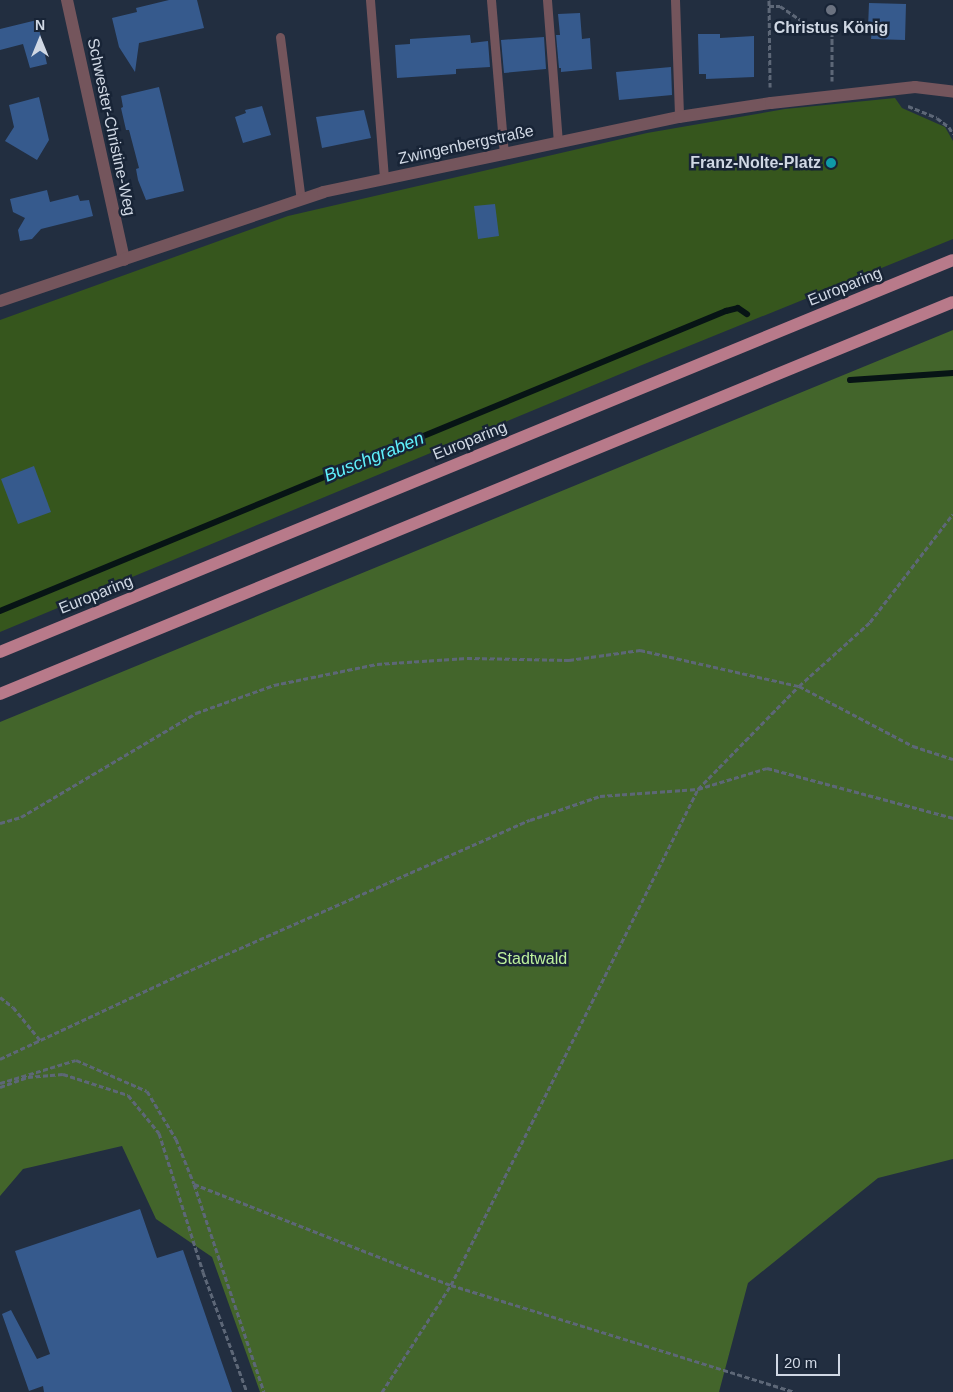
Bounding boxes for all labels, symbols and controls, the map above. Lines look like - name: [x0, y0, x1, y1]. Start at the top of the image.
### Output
- marker: Christus König: [825, 4, 837, 16]
- north arrow: [15, 15, 65, 65]
- text: N: [35, 17, 45, 33]
- place label: Christus König: [774, 18, 888, 38]
- street label: Schwester-Christine-Weg: [83, 36, 139, 218]
- street label: Zwingenbergstraße: [397, 121, 535, 169]
- place label: Franz-Nolte-Platz: [690, 153, 821, 173]
- marker: Franz-Nolte-Platz: [825, 157, 837, 169]
- street label: Europaring: [805, 263, 885, 311]
- street label: Europaring: [430, 417, 510, 465]
- water label: Buschgraben: [321, 427, 427, 487]
- street label: Europaring: [56, 571, 136, 619]
- park label: Stadtwald: [497, 949, 567, 969]
- scale bar: [778, 1344, 842, 1376]
- text: 20 m: [784, 1354, 817, 1371]

